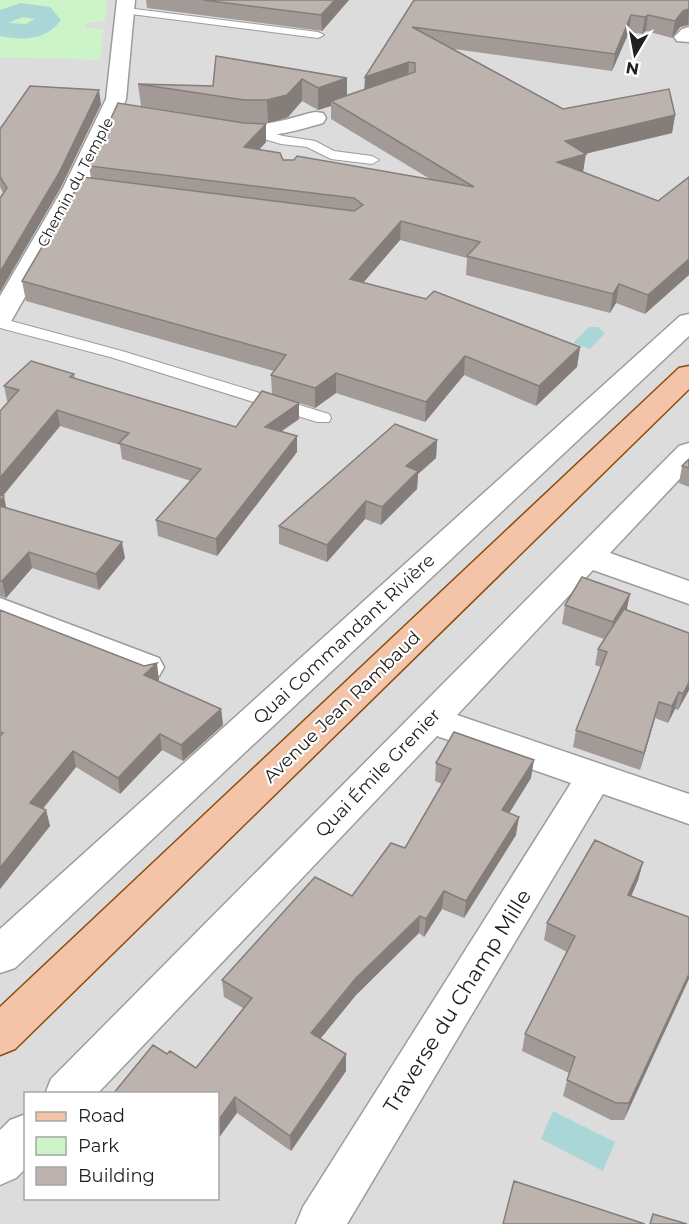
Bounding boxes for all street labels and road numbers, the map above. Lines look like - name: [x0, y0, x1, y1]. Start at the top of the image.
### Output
- street label: Chemin du Temple: [33, 114, 117, 250]
- street label: Quai Commandant Rivière: [249, 549, 439, 729]
- street label: Avenue Jean Rambaud: [259, 626, 425, 788]
- street label: Quai Émile Grenier: [311, 704, 445, 842]
- street label: Traverse du Champ Mille: [378, 885, 536, 1117]

